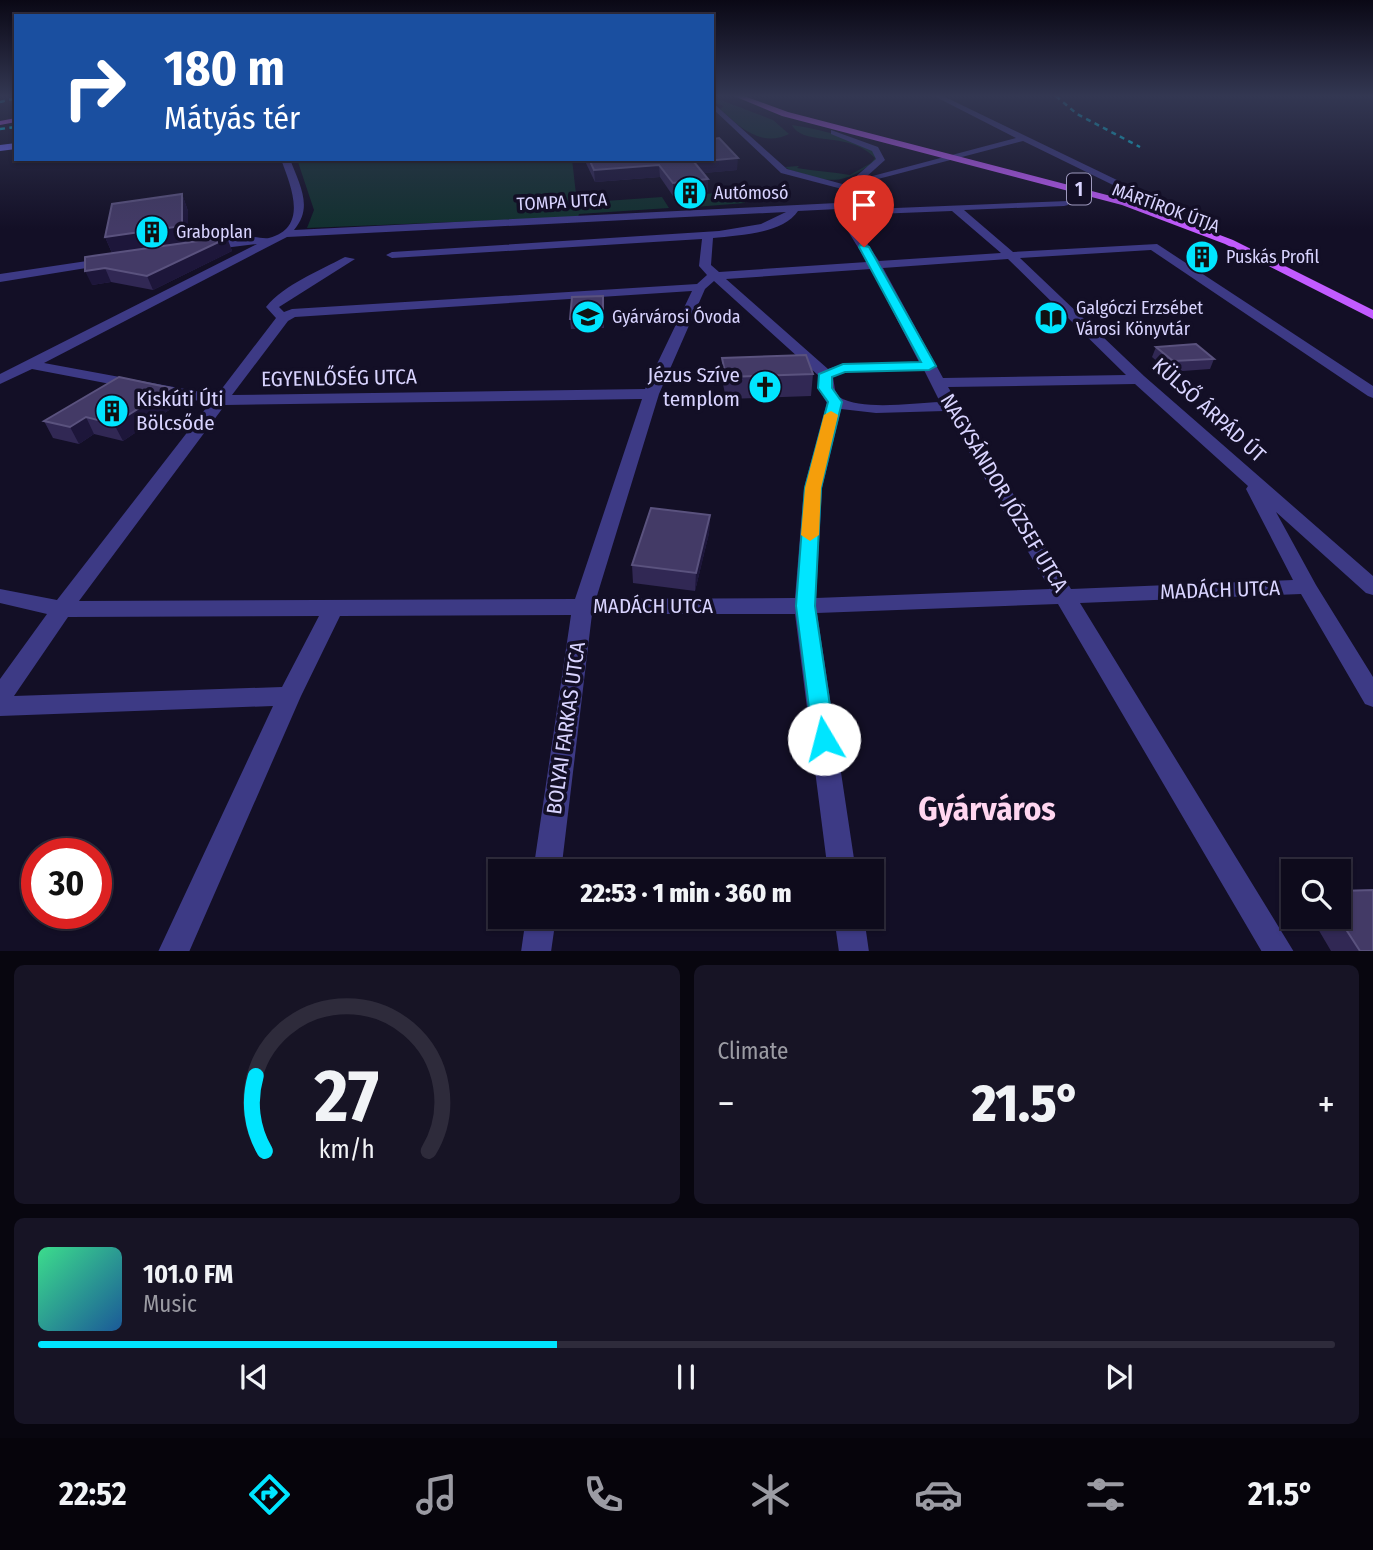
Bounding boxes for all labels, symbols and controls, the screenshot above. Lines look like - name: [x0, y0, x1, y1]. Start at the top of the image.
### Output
- text: 180 m: [164, 39, 285, 98]
- icon: right: [49, 42, 140, 133]
- text: Mátyás tér: [164, 99, 300, 137]
- building icon: Autómosó: [671, 174, 709, 212]
- road number: 1: [1067, 174, 1091, 204]
- pin: [834, 175, 894, 247]
- street label: MÁRTÍROK ÚTJA: [1109, 177, 1223, 238]
- place label: Autómosó: [714, 182, 788, 204]
- icon: arrive: [845, 186, 883, 224]
- street label: TOMPA UTCA: [516, 189, 608, 215]
- building icon: Graboplan: [133, 213, 171, 251]
- place label: Graboplan: [176, 221, 252, 243]
- building icon: Puskás Profil: [1183, 238, 1221, 276]
- place label: Puskás Profil: [1226, 246, 1320, 268]
- place label: Galgóczi Erzsébet Városi Könyvtár: [1076, 297, 1203, 340]
- school or university icon: Gyárvárosi Óvoda: [569, 298, 607, 336]
- library icon: Galgóczi Erzsébet Városi Könyvtár: [1032, 299, 1070, 337]
- place label: Gyárvárosi Óvoda: [612, 306, 741, 328]
- street label: KÜLSŐ ÁRPÁD ÚT: [1147, 352, 1271, 468]
- place label: Jézus Szíve templom: [648, 362, 740, 412]
- street label: EGYENLŐSÉG UTCA: [261, 364, 417, 392]
- church icon: Jézus Szíve templom: [746, 368, 784, 406]
- place label: Kiskúti Úti Bölcsőde: [136, 386, 224, 436]
- street label: NAGYSÁNDOR JÓZSEF UTCA: [935, 389, 1073, 597]
- building icon: Kiskúti Úti Bölcsőde: [93, 392, 131, 430]
- street label: MADÁCH UTCA: [1159, 575, 1281, 605]
- street label: MADÁCH UTCA: [593, 593, 713, 619]
- street label: BOLYAI FARKAS UTCA: [541, 640, 591, 816]
- position arrow: [787, 702, 861, 776]
- district label: Gyárváros: [918, 789, 1056, 829]
- speed limit sign: 30: [21, 838, 112, 929]
- map controls: [1281, 859, 1351, 929]
- button: search: [1281, 859, 1351, 929]
- text: 22:53 · 1 min · 360 m: [580, 878, 792, 909]
- text: Climate: [718, 1037, 788, 1065]
- text: 27: [314, 1053, 379, 1140]
- text: 21.5°: [972, 1072, 1080, 1135]
- text: −: [718, 1081, 735, 1127]
- text: +: [1318, 1081, 1335, 1127]
- text: km/h: [319, 1134, 375, 1164]
- text: 101.0 FM: [143, 1259, 233, 1290]
- text: Music: [143, 1290, 197, 1318]
- icon: previous: [235, 1358, 273, 1396]
- icon: pause: [667, 1358, 705, 1396]
- icon: next: [1100, 1358, 1138, 1396]
- icon: directions: [245, 1470, 294, 1519]
- icon: music: [412, 1470, 461, 1519]
- icon: phone: [579, 1470, 628, 1519]
- icon: climate: [746, 1470, 795, 1519]
- icon: car: [914, 1470, 963, 1519]
- icon: filters: [1081, 1470, 1130, 1519]
- text: 22:52: [59, 1475, 126, 1513]
- text: 21.5°: [1248, 1475, 1314, 1513]

